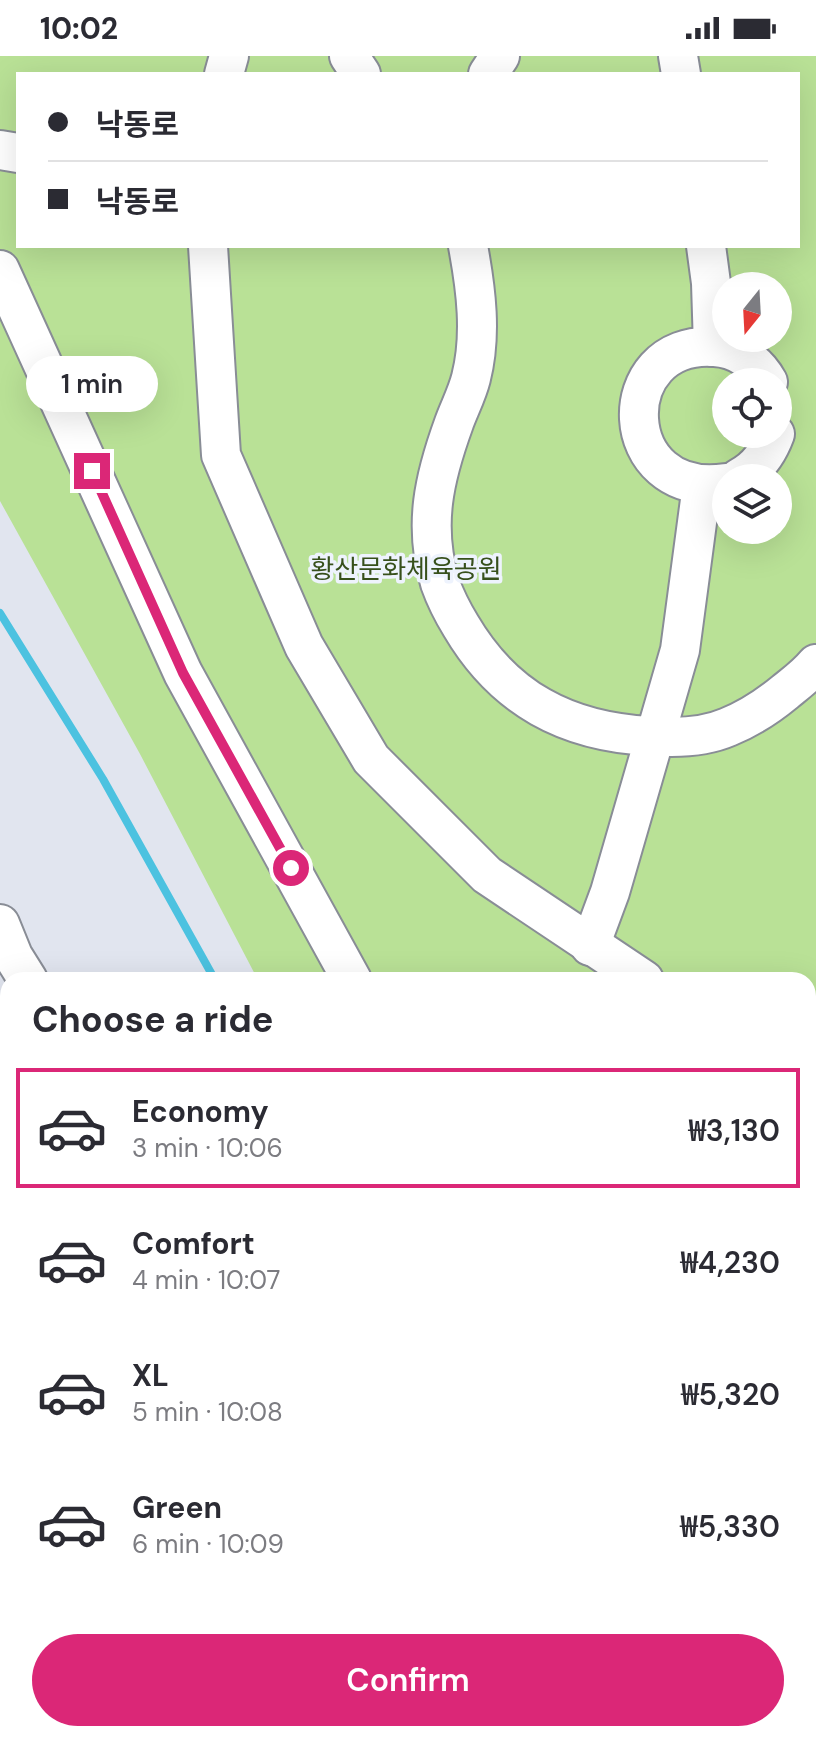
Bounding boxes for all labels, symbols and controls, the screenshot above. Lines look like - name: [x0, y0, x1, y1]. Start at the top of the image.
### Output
- text: 10:02: [40, 9, 118, 48]
- text: 낙동로: [96, 105, 179, 144]
- text: 낙동로: [96, 182, 179, 221]
- north arrow: [712, 272, 792, 352]
- map controls: [712, 272, 792, 544]
- callout: 1 min: [26, 355, 158, 411]
- text: 1 min: [61, 367, 123, 401]
- button: locate: [712, 368, 792, 448]
- route end: [74, 453, 110, 489]
- button: layers: [712, 464, 792, 544]
- park label: 황산문화체육공원: [310, 552, 502, 586]
- route start: [273, 850, 309, 886]
- text: Choose a ride: [32, 996, 273, 1043]
- icon: car: [36, 1092, 108, 1164]
- text: Economy: [132, 1092, 269, 1131]
- text: ₩3,130: [688, 1111, 780, 1150]
- text: 3 min · 10:06: [132, 1131, 283, 1165]
- icon: car: [36, 1224, 108, 1296]
- text: Comfort: [132, 1224, 255, 1263]
- text: ₩4,230: [680, 1243, 780, 1282]
- text: 4 min · 10:07: [132, 1263, 280, 1297]
- icon: car: [36, 1356, 108, 1428]
- text: XL: [132, 1356, 169, 1395]
- text: ₩5,320: [681, 1375, 780, 1414]
- text: 5 min · 10:08: [132, 1395, 283, 1429]
- icon: car: [36, 1488, 108, 1560]
- text: Green: [132, 1488, 222, 1527]
- text: ₩5,330: [680, 1507, 780, 1546]
- text: 6 min · 10:09: [132, 1527, 284, 1561]
- button: Confirm: [32, 1634, 784, 1726]

